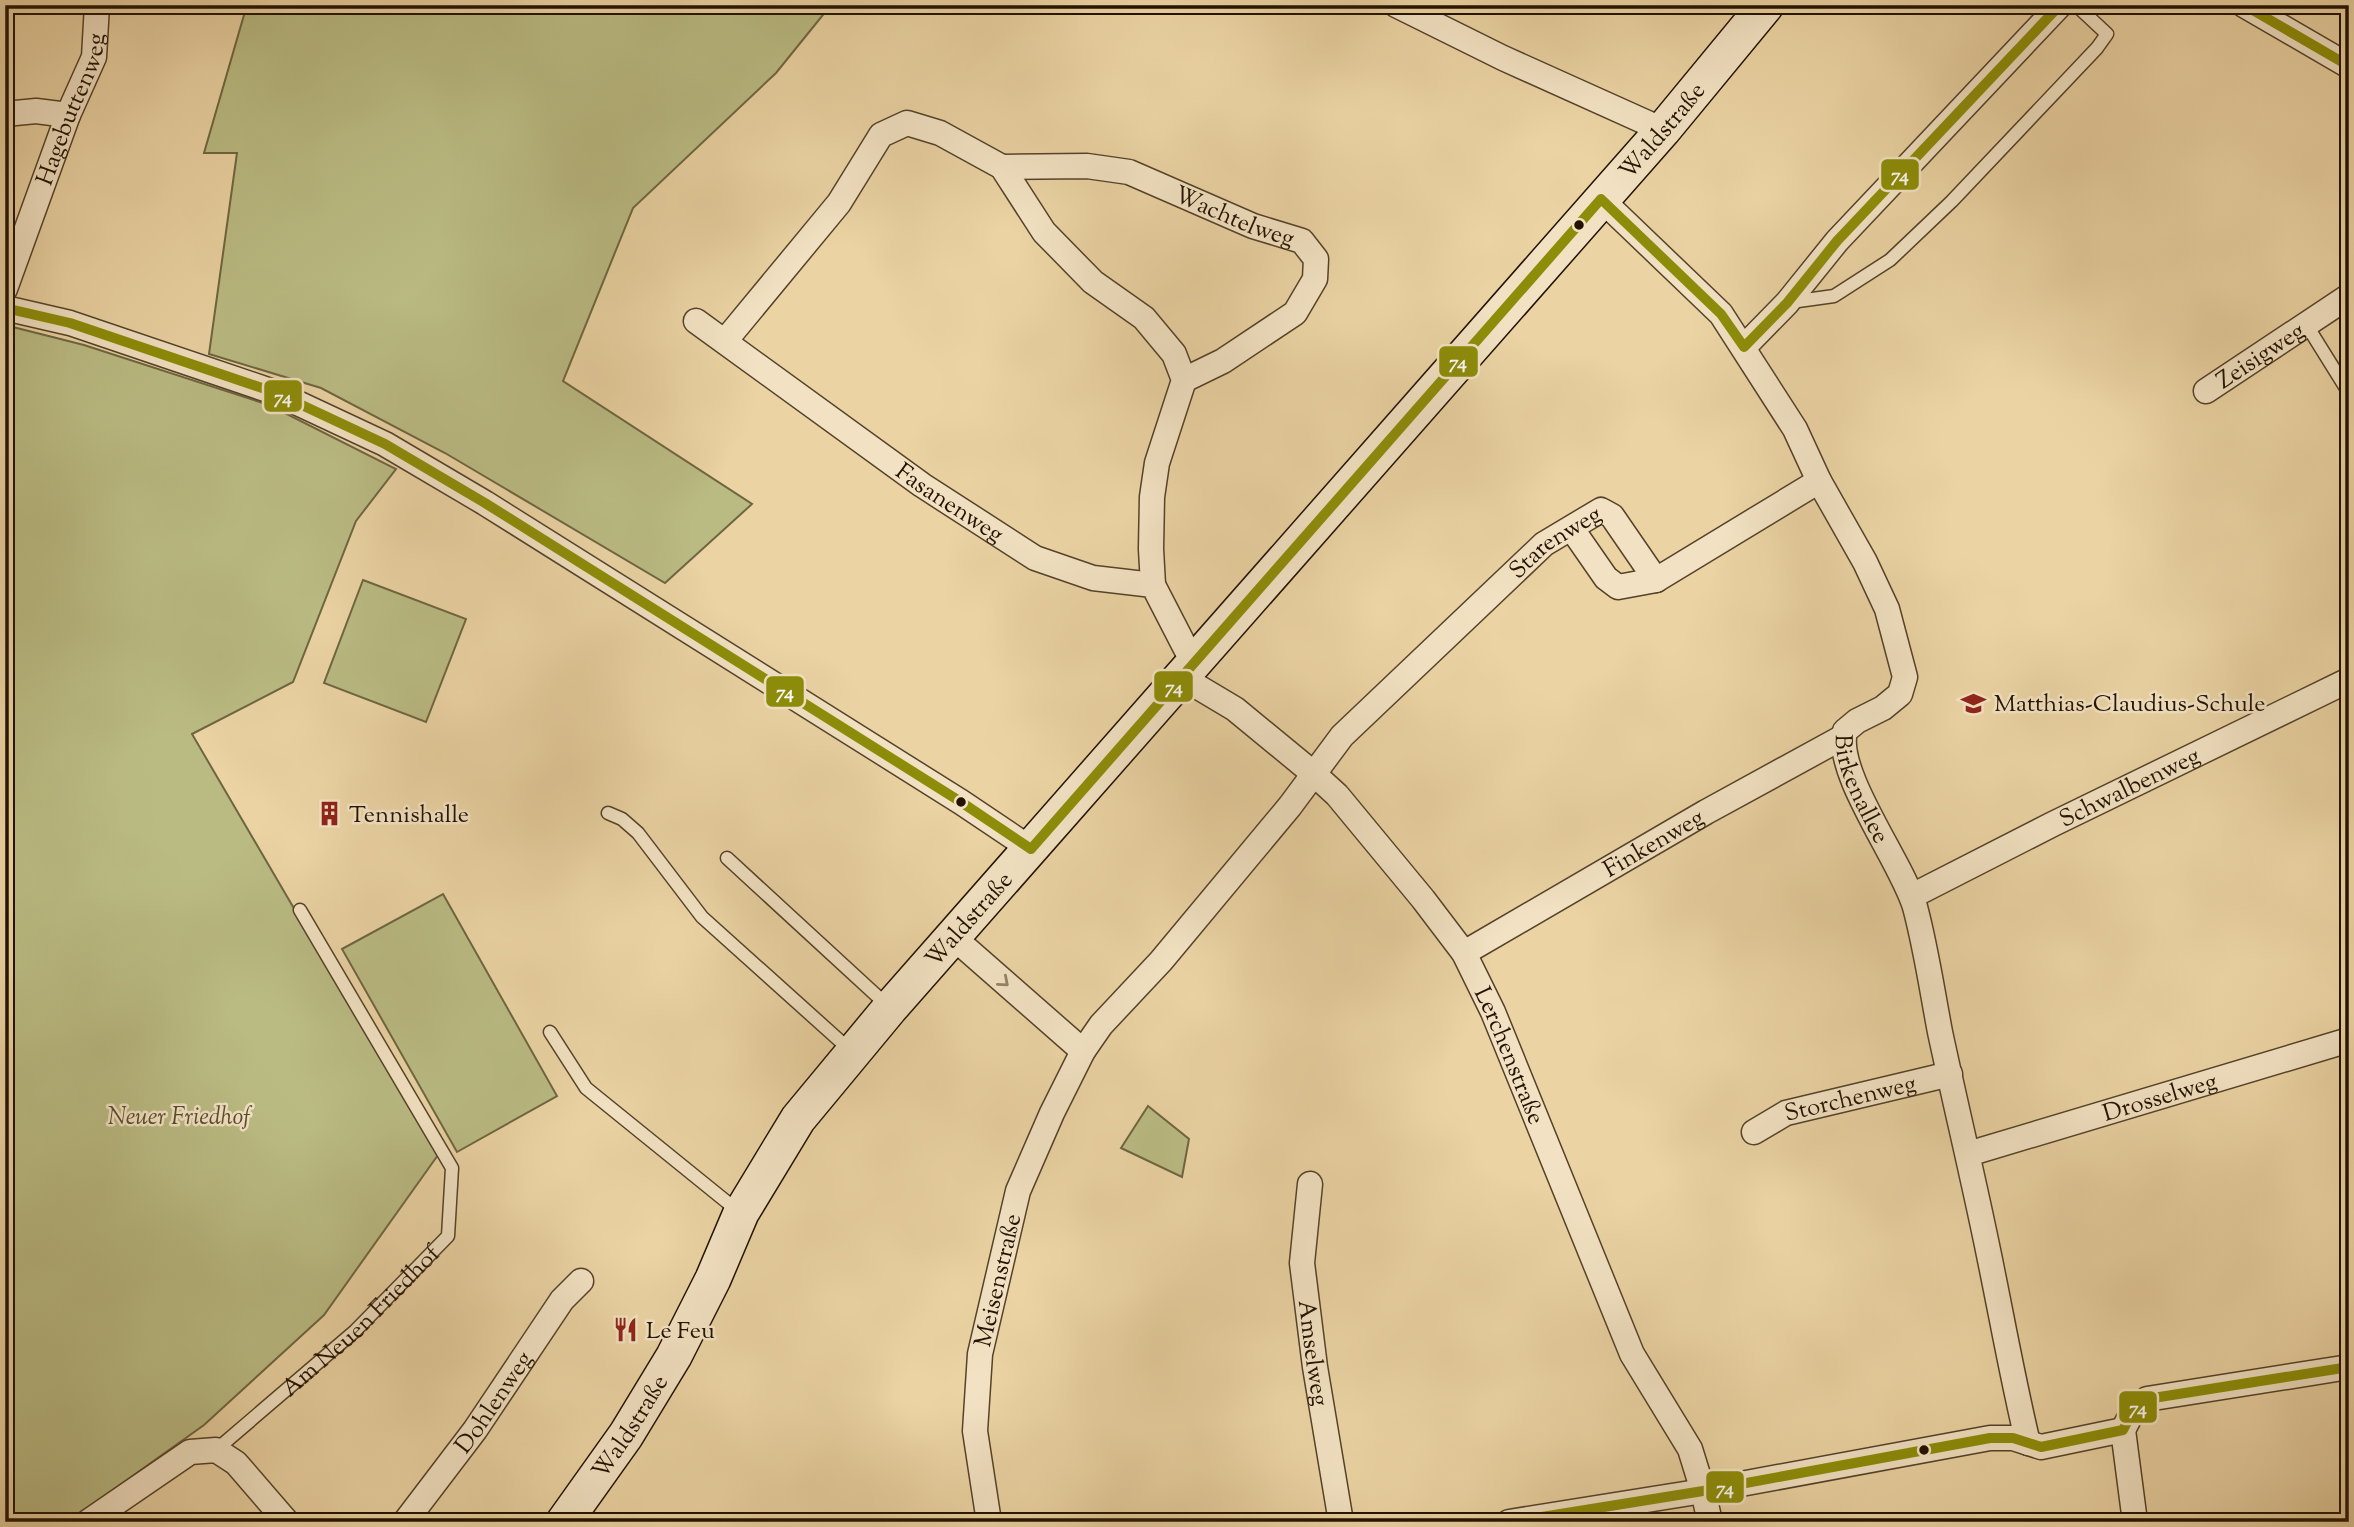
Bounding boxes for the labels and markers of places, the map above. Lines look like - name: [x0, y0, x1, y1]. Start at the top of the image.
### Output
- unlabelled marker: [1572, 218, 1586, 232]
- place label: Matthias-Claudius-Schule: [1994, 688, 2266, 722]
- school or university icon: Matthias-Claudius-Schule: [1960, 689, 1988, 717]
- unlabelled marker: [954, 795, 968, 809]
- place label: Tennishalle: [349, 799, 469, 833]
- building icon: Tennishalle: [315, 800, 343, 828]
- place label: Le Feu: [646, 1315, 715, 1349]
- restaurant icon: Le Feu: [612, 1316, 640, 1344]
- unlabelled marker: [1917, 1443, 1931, 1457]

